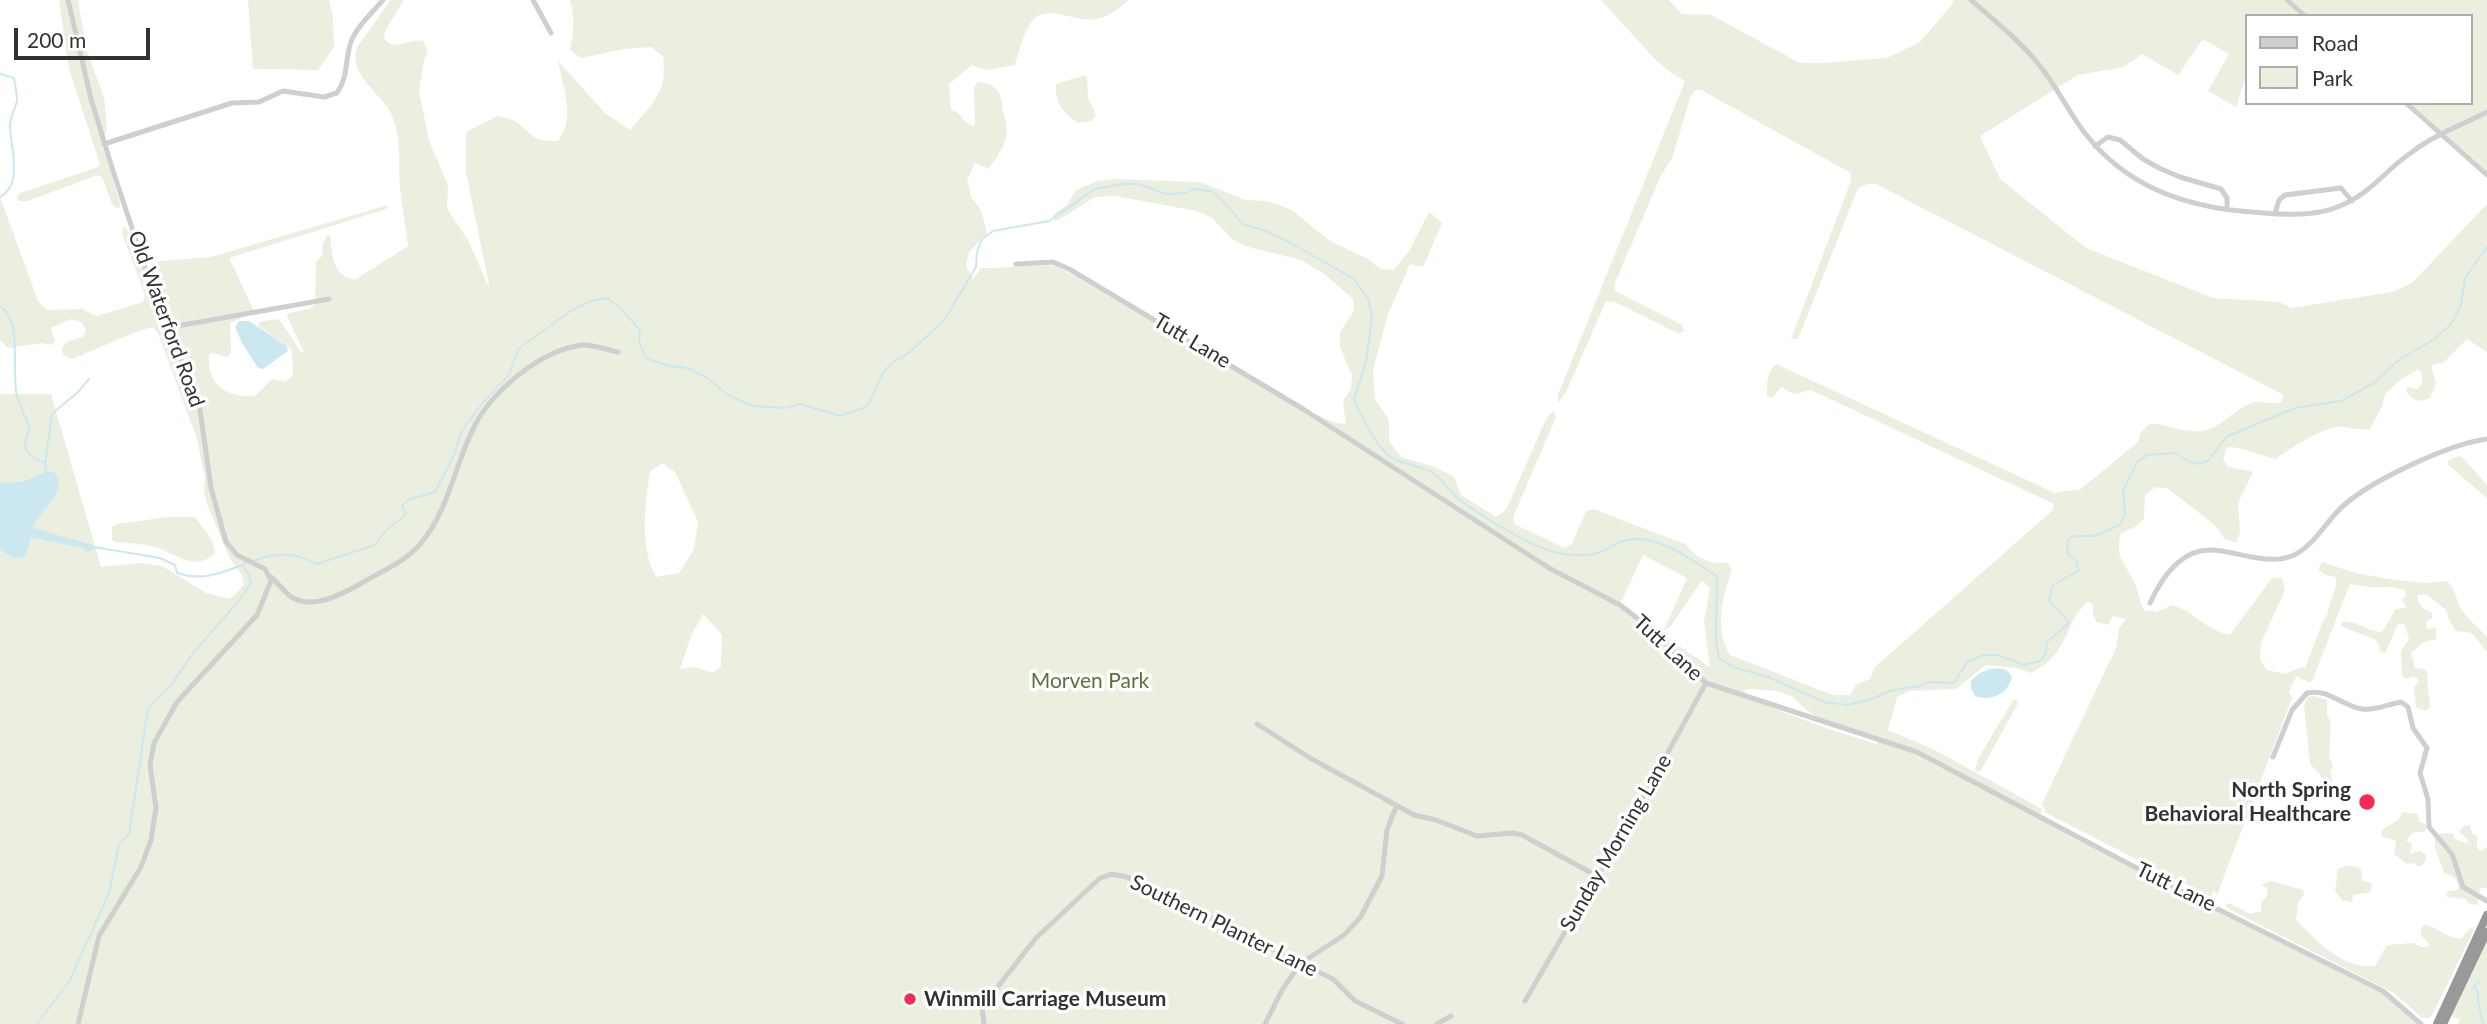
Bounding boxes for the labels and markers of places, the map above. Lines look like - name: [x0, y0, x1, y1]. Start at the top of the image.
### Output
- place label: North Spring Behavioral Healthcare: [2145, 777, 2351, 827]
- marker: North Spring Behavioral Healthcare: [2357, 792, 2377, 812]
- place label: Winmill Carriage Museum: [924, 986, 1166, 1012]
- marker: Winmill Carriage Museum: [902, 991, 918, 1007]

